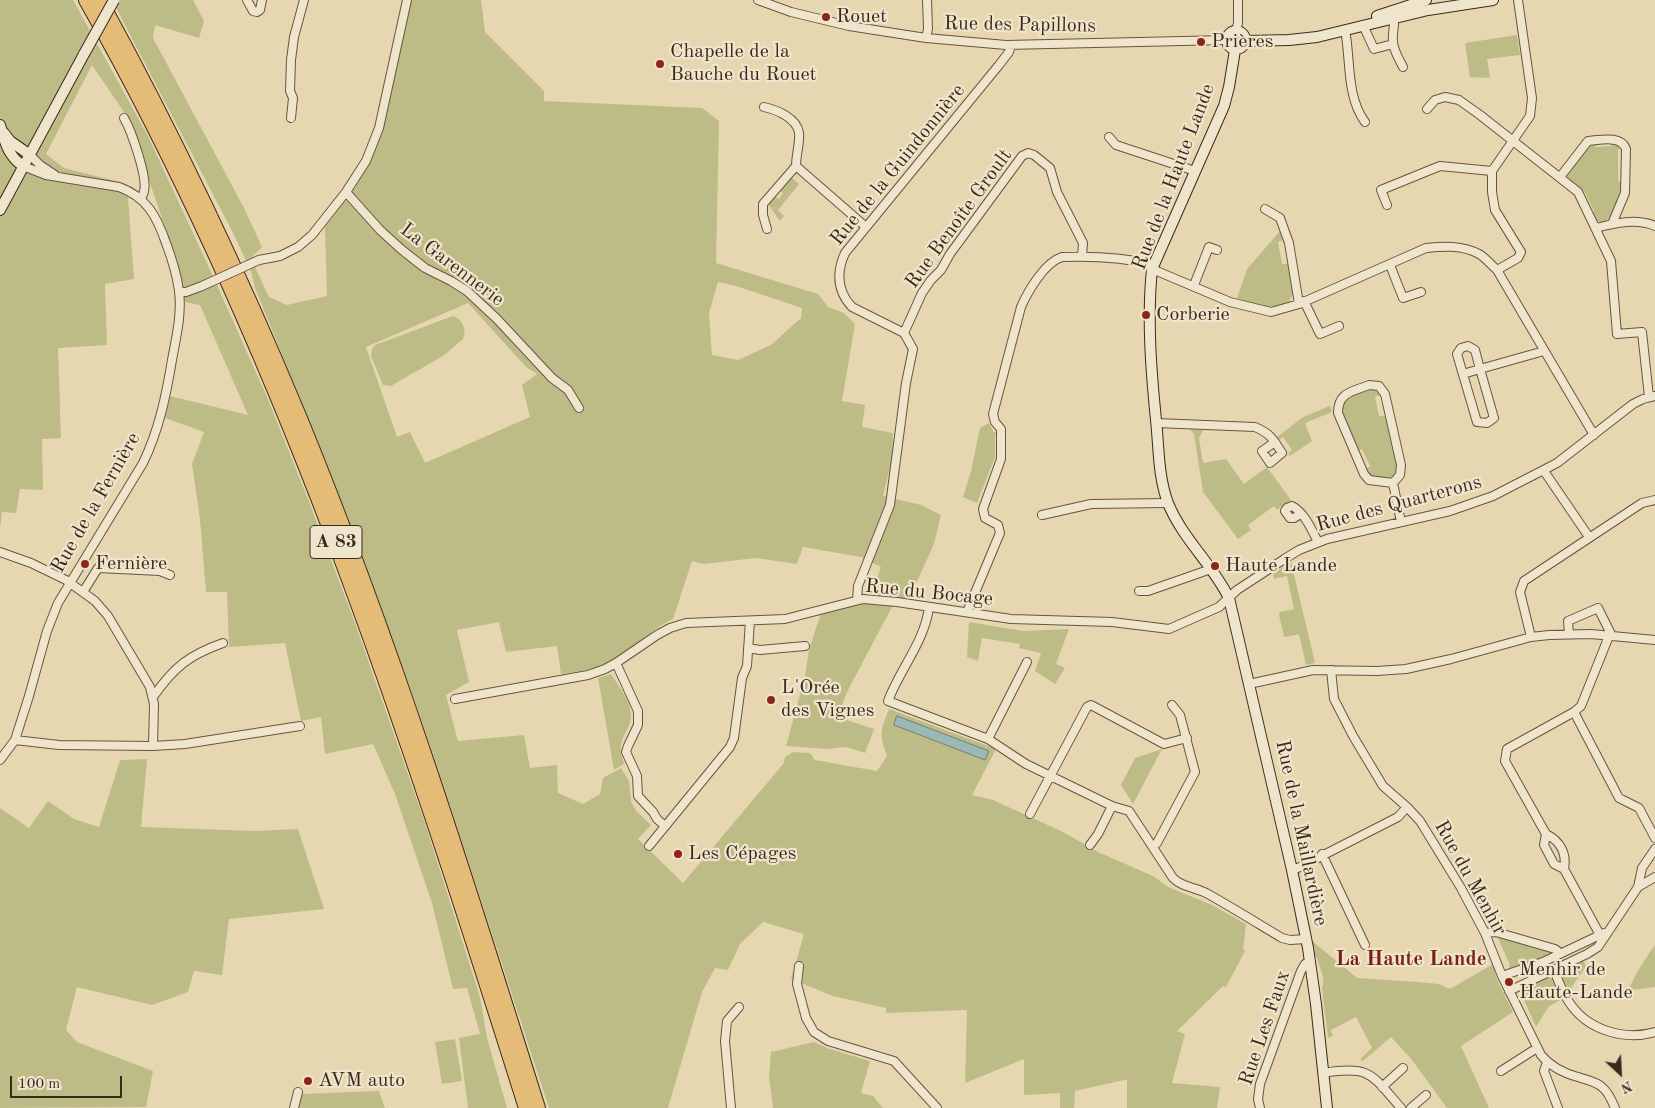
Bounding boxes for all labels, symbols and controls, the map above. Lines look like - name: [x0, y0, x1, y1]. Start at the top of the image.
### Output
- place label: Rouet: [836, 5, 887, 29]
- marker: Rouet: [820, 11, 832, 23]
- street label: Rue des Papillons: [944, 12, 1096, 38]
- place label: Prières: [1211, 30, 1273, 54]
- marker: Prières: [1195, 36, 1207, 48]
- place label: Chapelle de la Bauche du Rouet: [670, 40, 817, 87]
- marker: Chapelle de la Bauche du Rouet: [654, 58, 666, 70]
- street label: Rue de la Guindonnière: [825, 79, 971, 251]
- street label: Rue de la Haute Lande: [1127, 80, 1221, 274]
- street label: Rue Benoîte Groult: [900, 145, 1018, 293]
- street label: La Garennerie: [395, 218, 509, 312]
- place label: Corberie: [1156, 303, 1230, 327]
- marker: Corberie: [1140, 309, 1152, 321]
- street label: Rue de la Fernière: [46, 428, 146, 578]
- street label: Rue des Quarterons: [1314, 470, 1484, 538]
- road number: A 83: [310, 526, 362, 558]
- place label: Fernière: [95, 552, 167, 576]
- place label: Haute Lande: [1225, 554, 1337, 578]
- marker: Fernière: [79, 558, 91, 570]
- marker: Haute Lande: [1209, 560, 1221, 572]
- street label: Rue du Bocage: [864, 574, 994, 612]
- place label: L'Orée des Vignes: [781, 676, 874, 723]
- marker: L'Orée des Vignes: [765, 694, 777, 706]
- street label: Rue de la Maillardière: [1270, 738, 1332, 928]
- street label: Rue du Menhir: [1429, 816, 1511, 940]
- place label: Les Cépages: [688, 842, 796, 866]
- marker: Les Cépages: [672, 848, 684, 860]
- district label: La Haute Lande: [1335, 946, 1487, 972]
- place label: Menhir de Haute-Lande: [1519, 958, 1633, 1005]
- street label: Rue Les Faux: [1234, 967, 1296, 1089]
- marker: Menhir de Haute-Lande: [1503, 976, 1515, 988]
- north arrow: [1595, 1048, 1645, 1098]
- scale bar: [12, 1066, 125, 1098]
- place label: AVM auto: [318, 1069, 405, 1093]
- marker: AVM auto: [302, 1075, 314, 1087]
- text: 100 m: [18, 1077, 60, 1092]
- text: N: [1619, 1078, 1634, 1095]

